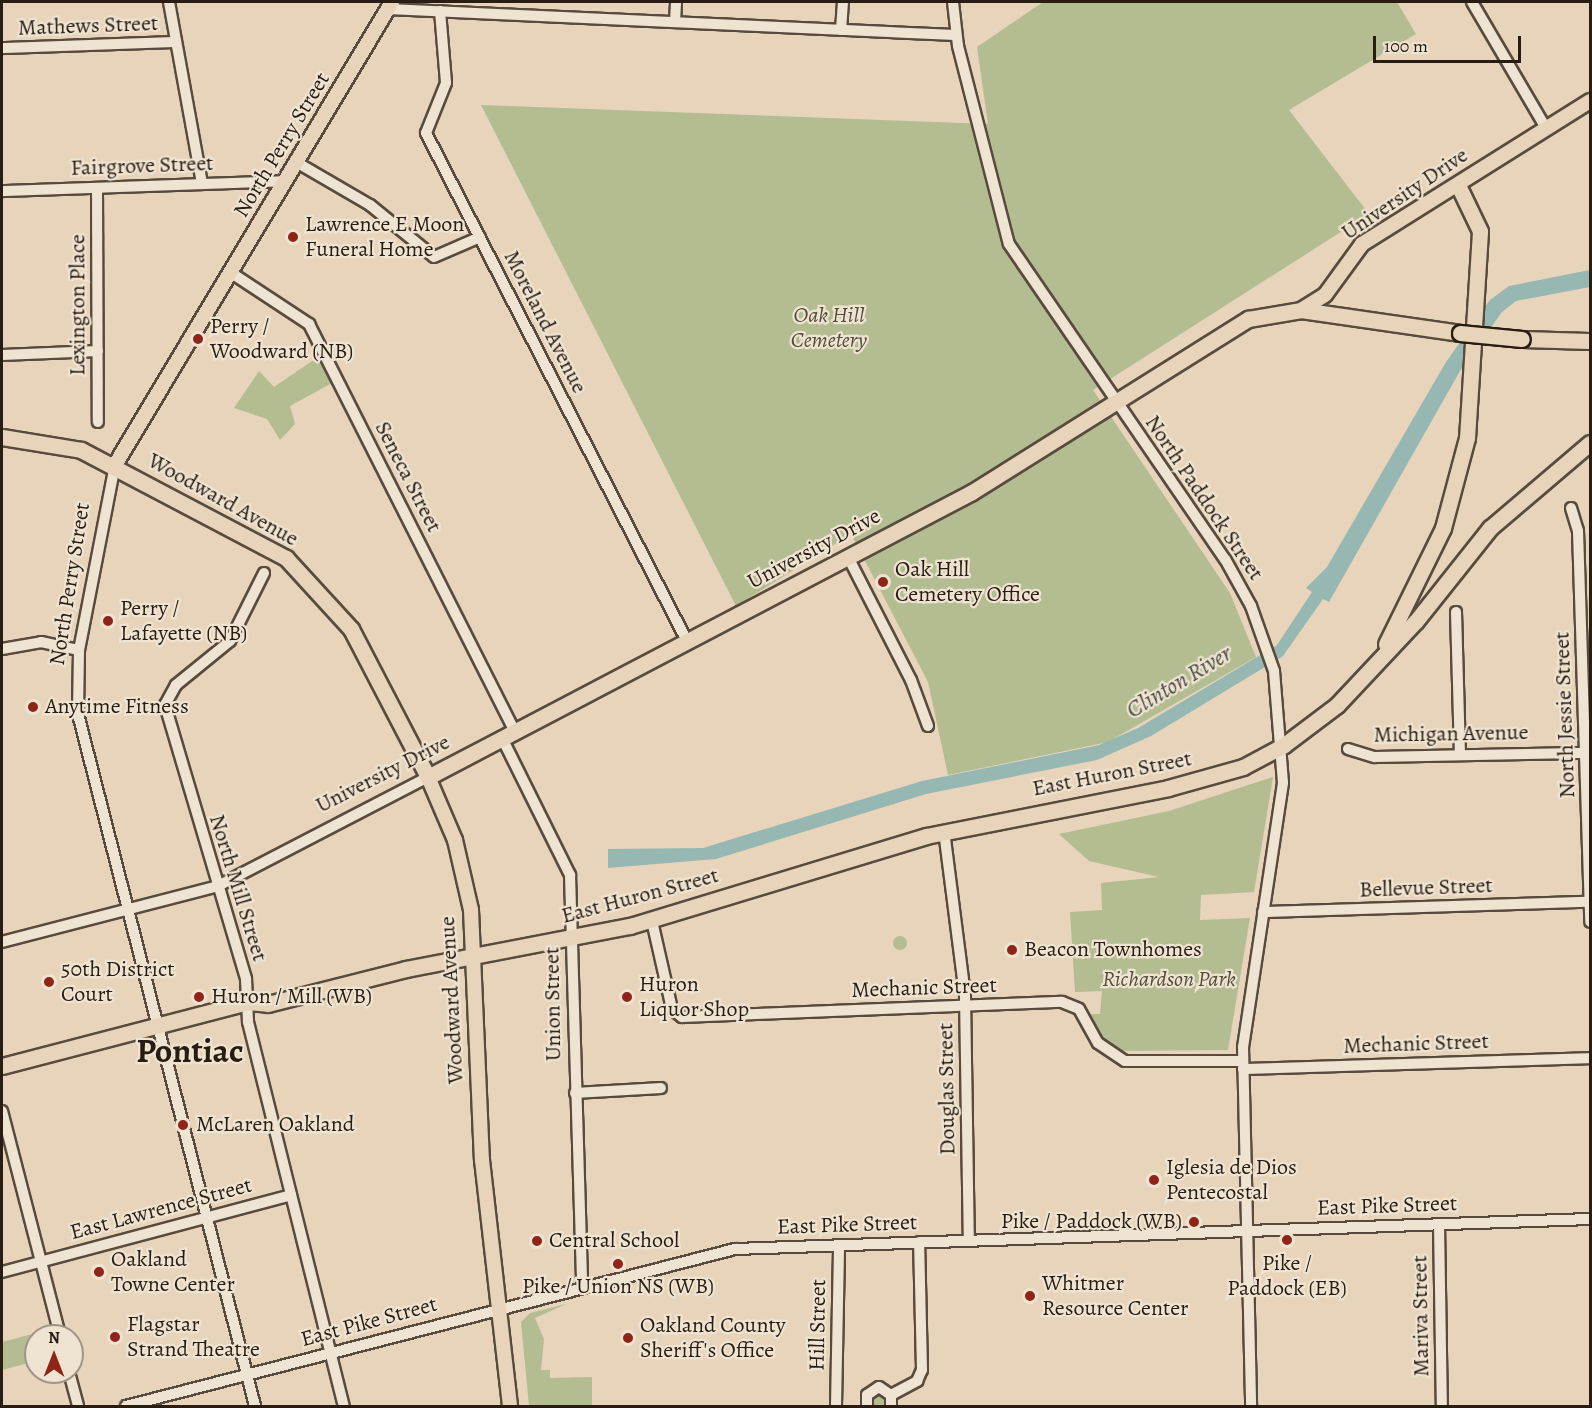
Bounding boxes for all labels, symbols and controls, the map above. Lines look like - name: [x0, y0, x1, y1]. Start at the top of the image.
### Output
- street label: Mathews Street: [17, 10, 159, 42]
- scale bar: [1376, 24, 1524, 62]
- text: 100 m: [1384, 34, 1428, 58]
- street label: North Perry Street: [228, 68, 336, 222]
- street label: University Drive: [1337, 142, 1473, 246]
- street label: Fairgrove Street: [70, 150, 214, 182]
- place label: Lawrence E Moon Funeral Home: [305, 211, 464, 262]
- marker: Lawrence E Moon Funeral Home: [286, 230, 300, 244]
- street label: Lexington Place: [65, 234, 91, 376]
- street label: Moreland Avenue: [498, 246, 592, 398]
- park label: Oak Hill Cemetery: [791, 302, 867, 354]
- place label: Perry / Woodward (NB): [210, 313, 353, 364]
- marker: Perry / Woodward (NB): [191, 332, 205, 346]
- street label: North Paddock Street: [1139, 410, 1269, 586]
- street label: Seneca Street: [369, 417, 447, 537]
- street label: Woodward Avenue: [143, 448, 303, 552]
- street label: North Perry Street: [44, 501, 96, 667]
- street label: University Drive: [743, 503, 885, 595]
- place label: Oak Hill Cemetery Office: [895, 556, 1040, 608]
- marker: Oak Hill Cemetery Office: [876, 575, 890, 589]
- place label: Perry / Lafayette (NB): [120, 595, 247, 646]
- marker: Perry / Lafayette (NB): [101, 614, 115, 628]
- street label: North Jessie Street: [1549, 631, 1581, 799]
- water label: Clinton River: [1121, 639, 1237, 725]
- place label: Anytime Fitness: [45, 694, 189, 720]
- marker: Anytime Fitness: [26, 700, 40, 714]
- street label: Michigan Avenue: [1373, 719, 1529, 749]
- street label: University Drive: [312, 729, 454, 819]
- street label: East Huron Street: [1030, 746, 1194, 802]
- street label: North Mill Street: [203, 811, 273, 965]
- street label: East Huron Street: [559, 862, 721, 930]
- street label: Bellevue Street: [1359, 872, 1493, 904]
- street label: Woodward Avenue: [434, 915, 470, 1085]
- place label: Beacon Townhomes: [1024, 937, 1202, 963]
- marker: Beacon Townhomes: [1005, 943, 1019, 957]
- street label: Union Street: [539, 947, 567, 1061]
- place label: 50th District Court: [61, 956, 175, 1008]
- park label: Richardson Park: [1102, 967, 1236, 993]
- place label: Huron Liquor Shop: [639, 971, 749, 1022]
- street label: Mechanic Street: [851, 972, 997, 1004]
- marker: 50th District Court: [42, 975, 56, 989]
- place label: Huron / Mill (WB): [211, 984, 372, 1010]
- marker: Huron / Mill (WB): [192, 990, 206, 1004]
- marker: Huron Liquor Shop: [620, 990, 634, 1004]
- street label: Douglas Street: [933, 1023, 961, 1155]
- street label: Mechanic Street: [1343, 1028, 1489, 1060]
- district label: Pontiac: [136, 1031, 244, 1071]
- place label: McLaren Oakland: [196, 1112, 355, 1138]
- marker: McLaren Oakland: [174, 1116, 192, 1134]
- place label: Iglesia de Dios Pentecostal: [1166, 1154, 1297, 1206]
- street label: East Lawrence Street: [67, 1172, 255, 1246]
- marker: Iglesia de Dios Pentecostal: [1147, 1173, 1161, 1187]
- street label: East Pike Street: [1316, 1190, 1458, 1222]
- street label: East Pike Street: [776, 1209, 918, 1241]
- place label: Pike / Paddock (WB): [1001, 1209, 1182, 1235]
- marker: Pike / Paddock (WB): [1187, 1215, 1201, 1229]
- place label: Central School: [549, 1228, 679, 1254]
- marker: Pike / Paddock (EB): [1280, 1233, 1294, 1247]
- marker: Central School: [530, 1234, 544, 1248]
- place label: Oakland Towne Center: [111, 1246, 235, 1298]
- place label: Pike / Paddock (EB): [1227, 1250, 1347, 1302]
- street label: Mariva Street: [1407, 1255, 1435, 1377]
- marker: Pike / Union NS (WB): [611, 1257, 625, 1271]
- marker: Oakland Towne Center: [92, 1265, 106, 1279]
- place label: Whitmer Resource Center: [1042, 1270, 1189, 1322]
- place label: Pike / Union NS (WB): [522, 1274, 714, 1300]
- street label: Hill Street: [804, 1279, 832, 1371]
- marker: Whitmer Resource Center: [1023, 1289, 1037, 1303]
- street label: East Pike Street: [298, 1291, 440, 1353]
- place label: Flagstar Strand Theatre: [127, 1311, 260, 1362]
- place label: Oakland County Sheriff's Office: [640, 1312, 786, 1364]
- north arrow: [24, 1324, 84, 1384]
- text: N: [48, 1327, 60, 1349]
- marker: Flagstar Strand Theatre: [108, 1330, 122, 1344]
- marker: Oakland County Sheriff's Office: [621, 1331, 635, 1345]

